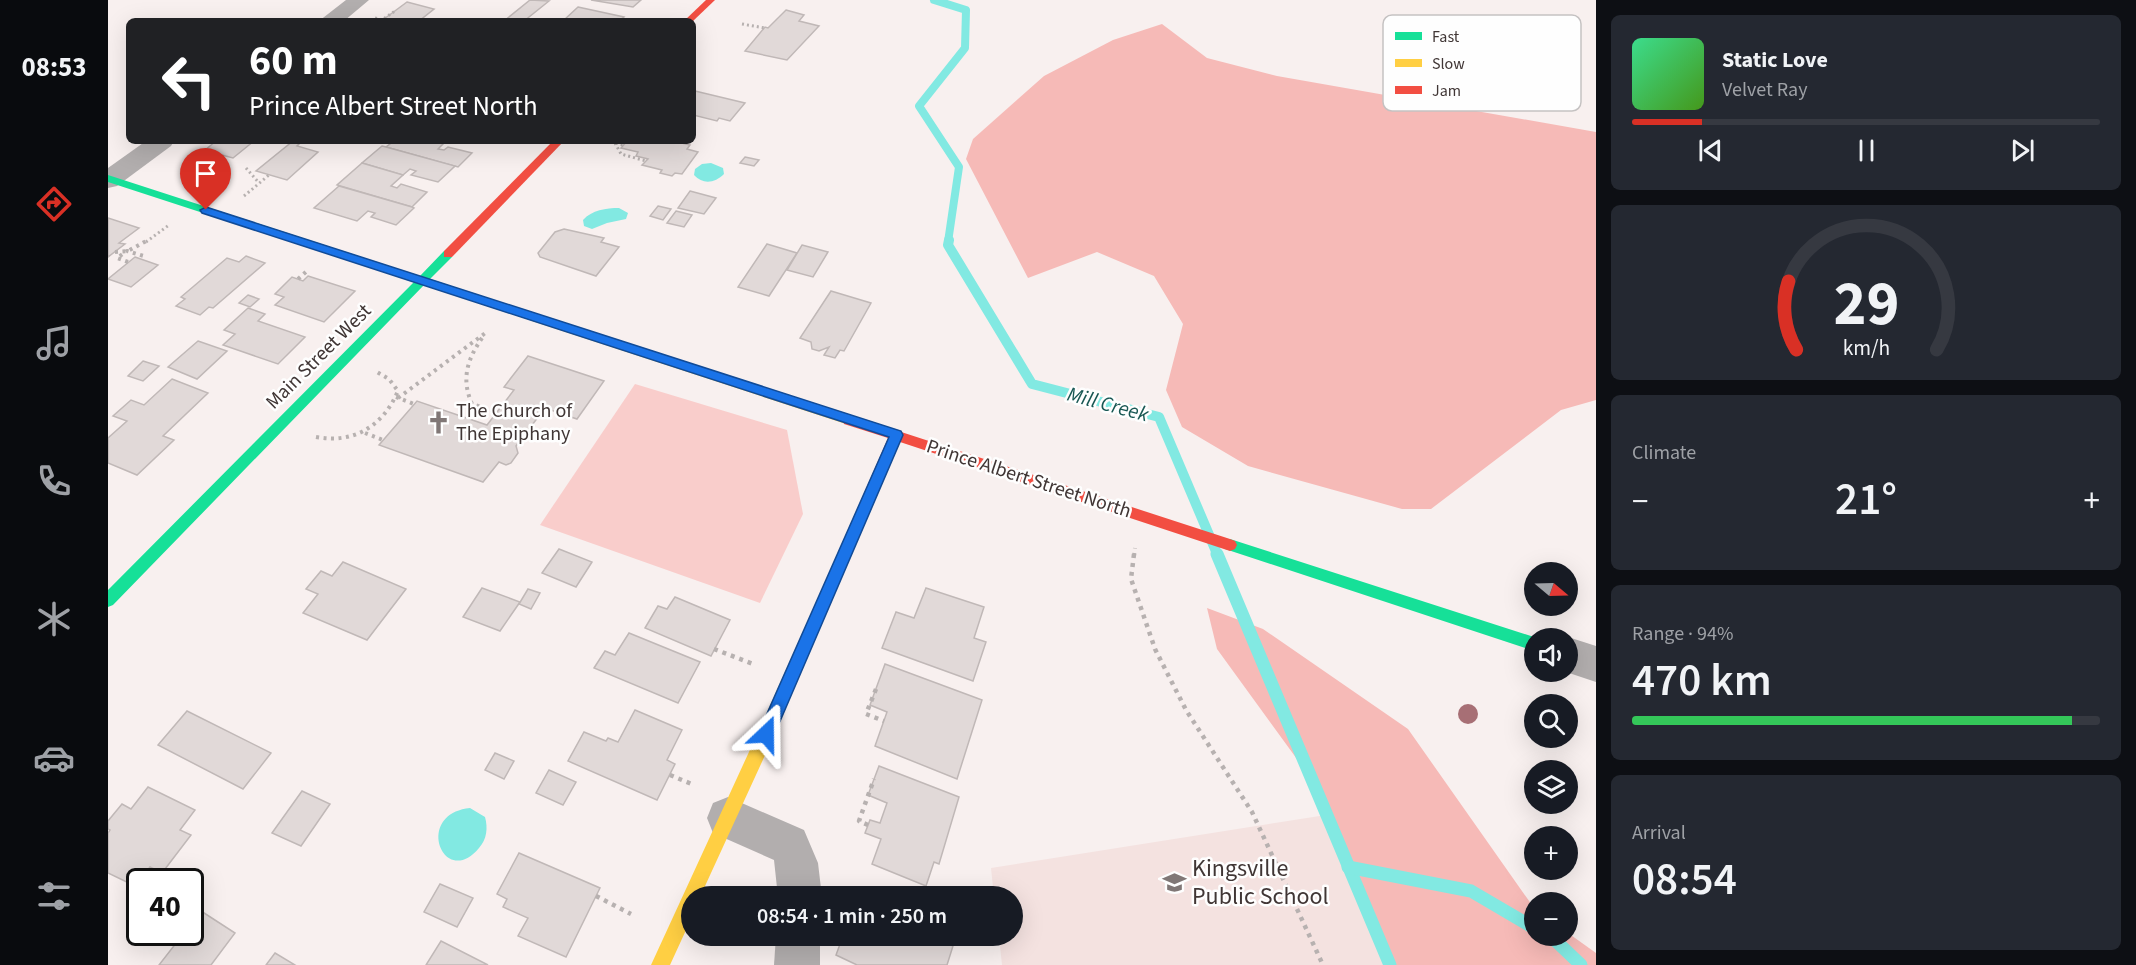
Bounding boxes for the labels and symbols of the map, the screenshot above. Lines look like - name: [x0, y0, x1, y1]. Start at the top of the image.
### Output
- legend: [1383, 15, 1581, 111]
- text: Fast: [1432, 26, 1460, 48]
- text: Slow: [1432, 53, 1465, 75]
- text: Jam: [1432, 80, 1461, 102]
- pin: [180, 148, 231, 210]
- street label: Main Street West: [260, 298, 378, 416]
- water label: Mill Creek: [1064, 379, 1153, 429]
- place label: The Church of The Epiphany: [456, 397, 573, 448]
- church icon: The Church of The Epiphany: [425, 409, 451, 435]
- street label: Prince Albert Street North: [923, 433, 1135, 525]
- north arrow: [1524, 562, 1578, 616]
- position arrow: [734, 702, 798, 766]
- place label: Kingsville Public School: [1192, 851, 1329, 914]
- speed limit sign: 40: [126, 868, 204, 946]
- school or university icon: Kingsville Public School: [1161, 869, 1187, 895]

